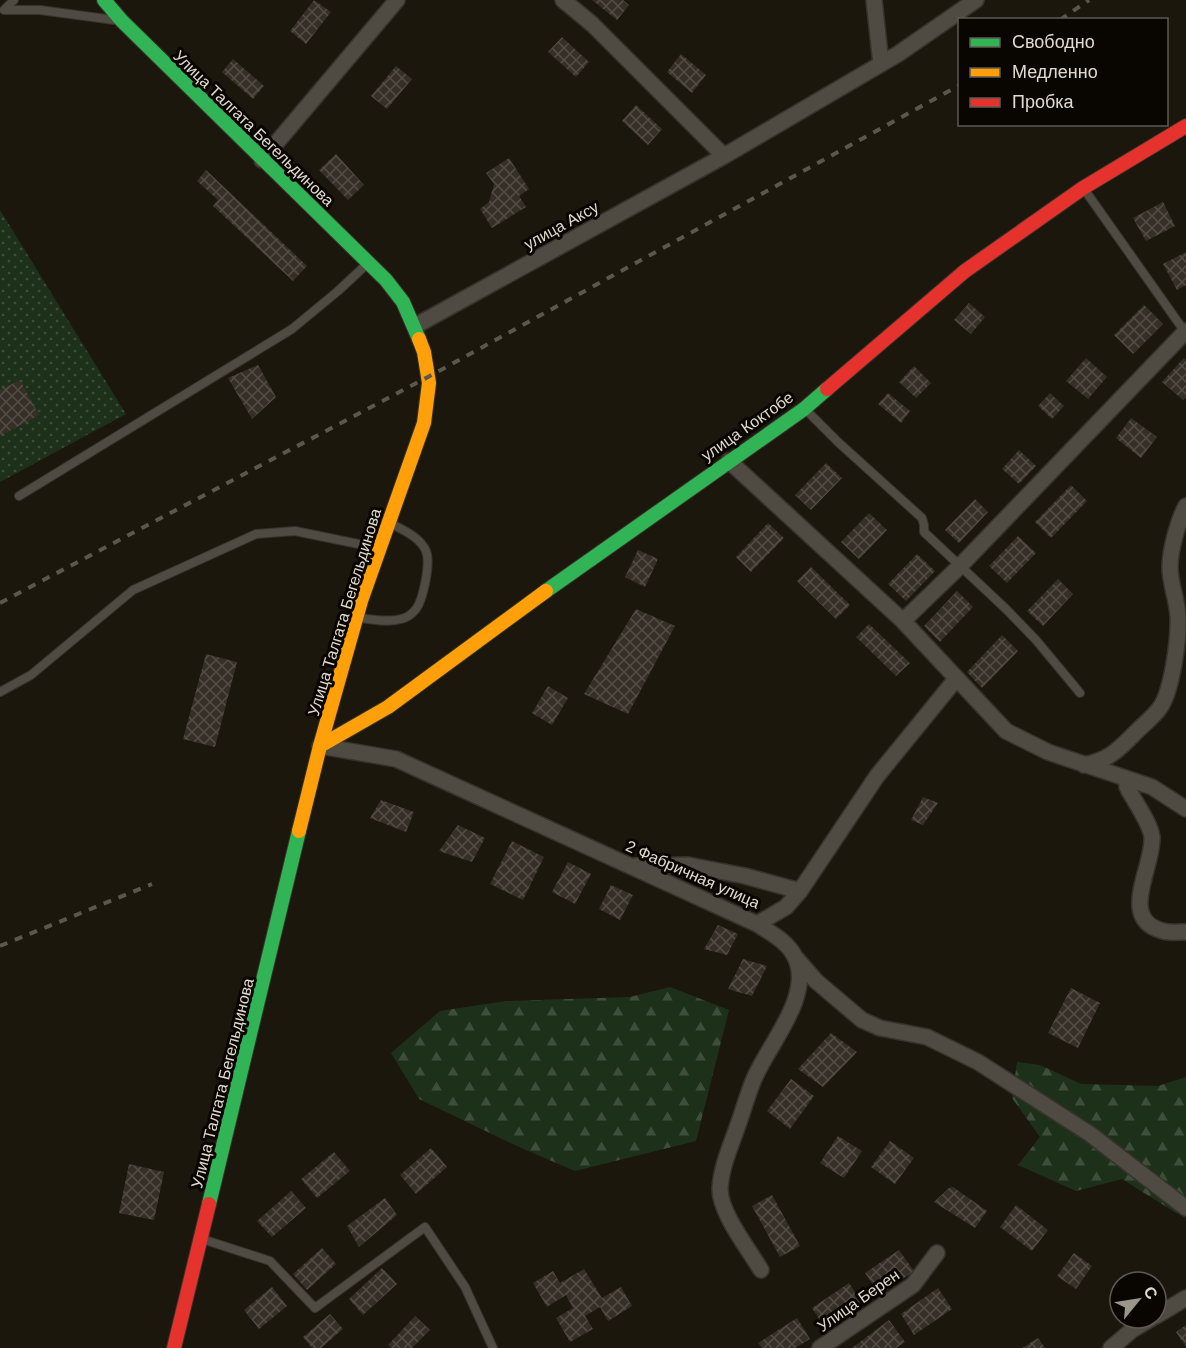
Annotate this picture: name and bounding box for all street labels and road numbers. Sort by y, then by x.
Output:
street label: Улица Талгата Бегельдинова [170,47,337,210]
street label: улица Аксу [521,198,601,253]
street label: улица Коктобе [698,388,796,464]
street label: Улица Талгата Бегельдинова [305,506,384,718]
street label: 2 Фабричная улица [623,837,762,912]
street label: Улица Талгата Бегельдинова [188,976,257,1190]
street label: Улица Берен [814,1266,902,1335]

